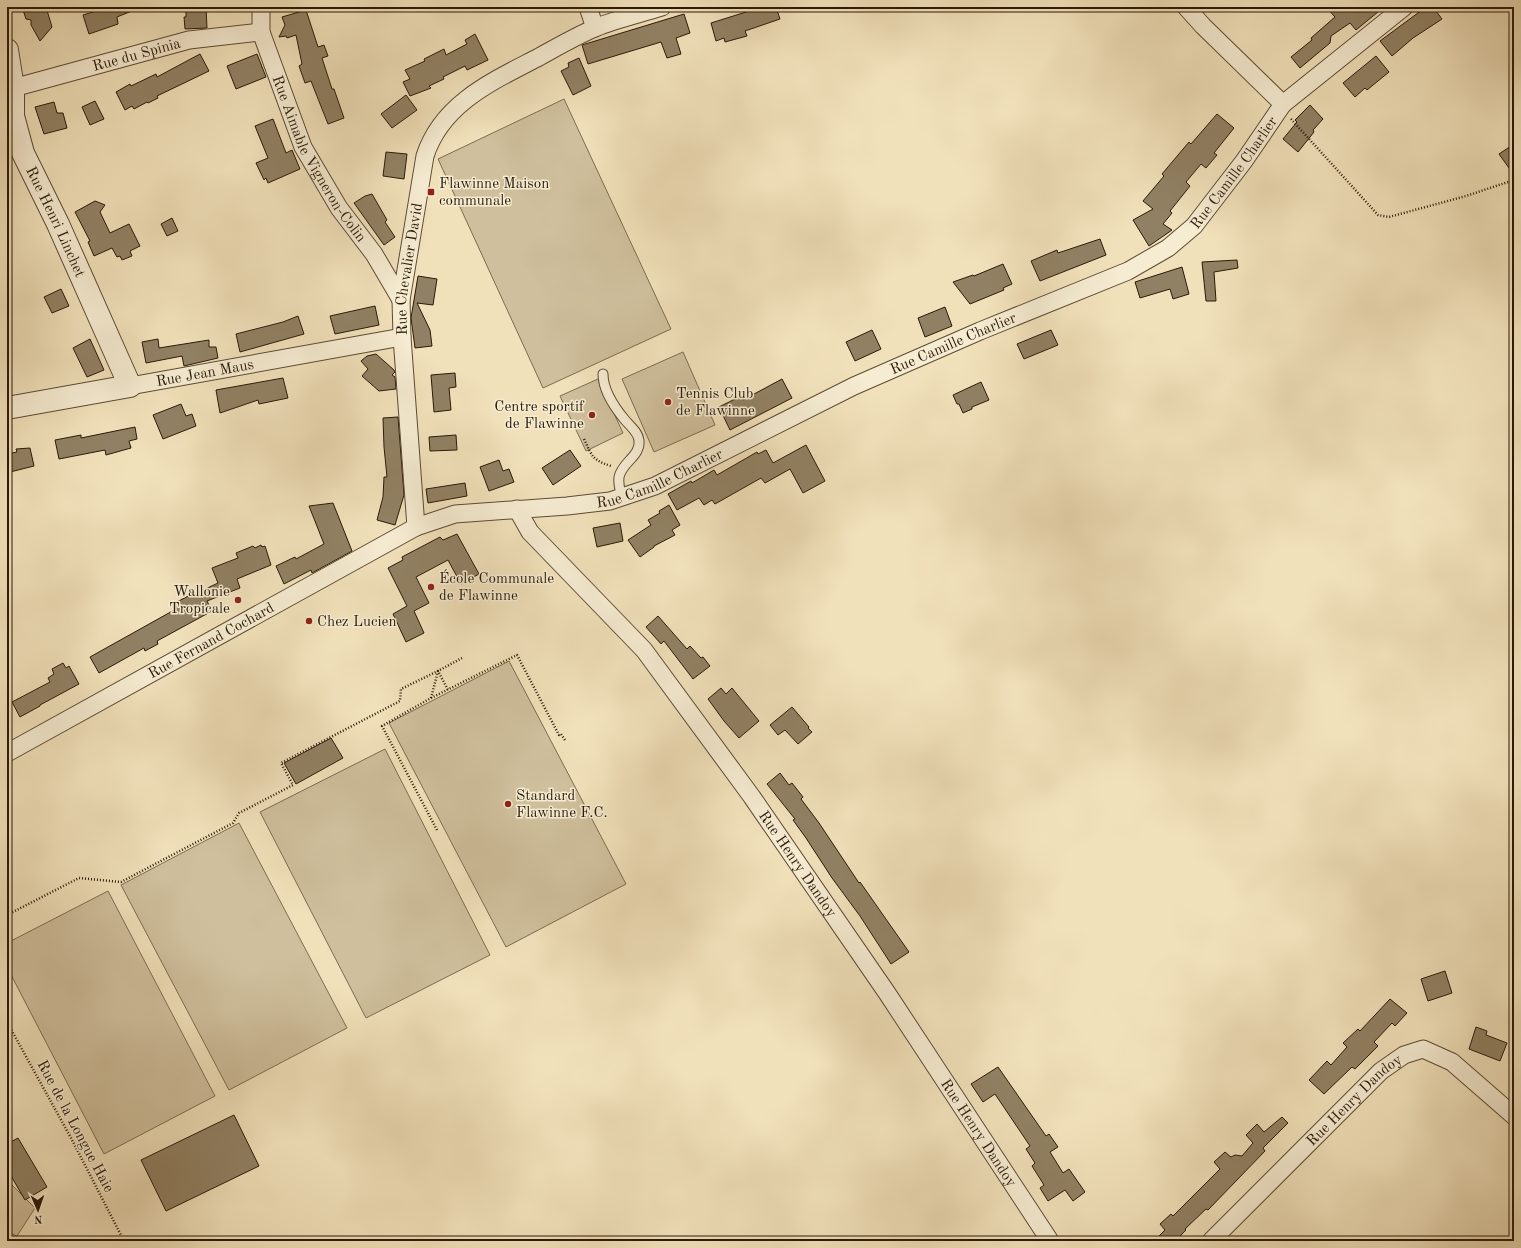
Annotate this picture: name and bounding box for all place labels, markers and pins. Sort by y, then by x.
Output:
place label: Flawinne Maison communale [439,177,549,209]
marker: Flawinne Maison communale [426,187,436,197]
place label: Tennis Club de Flawinne [676,387,755,419]
marker: Tennis Club de Flawinne [663,397,673,407]
place label: Centre sportif de Flawinne [494,400,585,432]
marker: Centre sportif de Flawinne [587,410,597,420]
place label: École Communale de Flawinne [439,569,554,604]
marker: École Communale de Flawinne [426,582,436,592]
place label: Wallonie Tropicale [169,585,230,617]
marker: Wallonie Tropicale [233,595,243,605]
place label: Chez Lucien [317,615,397,630]
marker: Chez Lucien [304,616,314,626]
place label: Standard Flawinne F.C. [516,789,608,821]
marker: Standard Flawinne F.C. [503,799,513,809]

